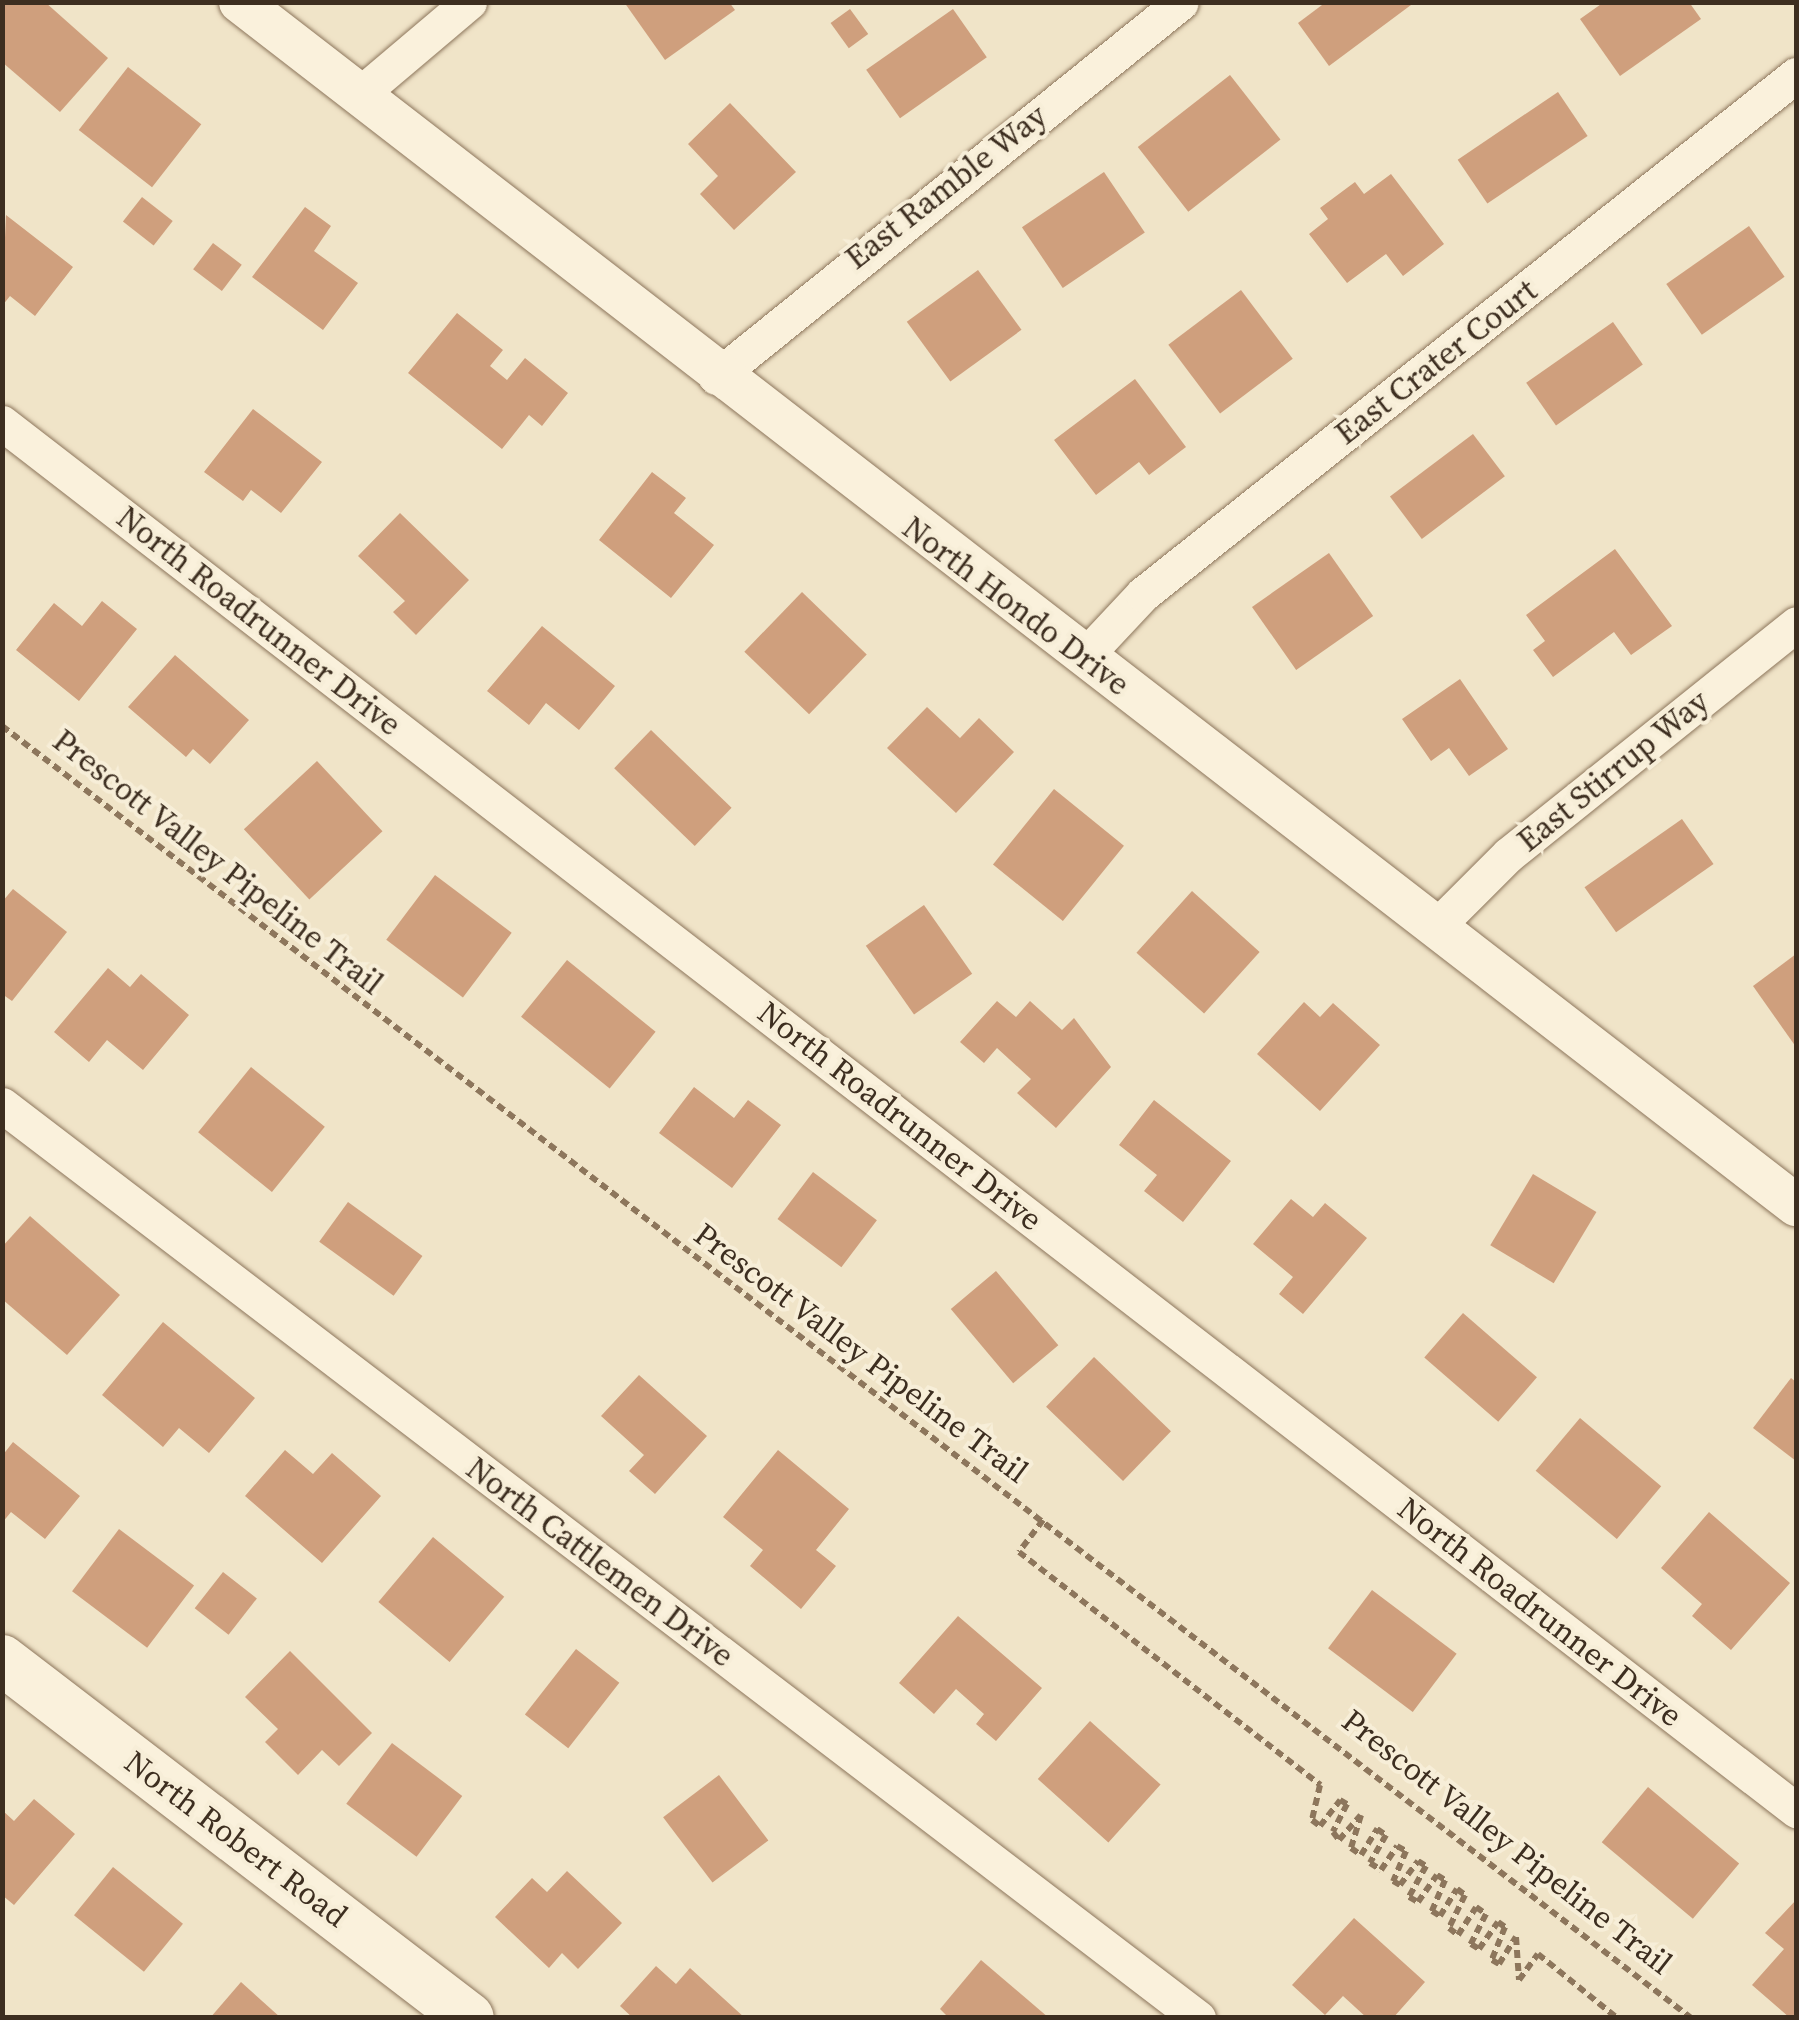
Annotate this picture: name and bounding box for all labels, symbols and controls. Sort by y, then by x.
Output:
street label: East Ramble Way [837,96,1055,278]
street label: East Crater Court [1328,271,1544,453]
street label: North Roadrunner Drive [109,498,409,744]
street label: North Hondo Drive [895,508,1137,704]
street label: East Stirrup Way [1509,682,1717,860]
street label: Prescott Valley Pipeline Trail [45,721,391,1003]
street label: North Roadrunner Drive [750,993,1050,1239]
street label: Prescott Valley Pipeline Trail [686,1214,1036,1492]
street label: North Cattlemen Drive [459,1449,741,1675]
street label: North Roadrunner Drive [1390,1489,1690,1735]
street label: Prescott Valley Pipeline Trail [1334,1701,1680,1983]
street label: North Robert Road [117,1743,355,1935]

